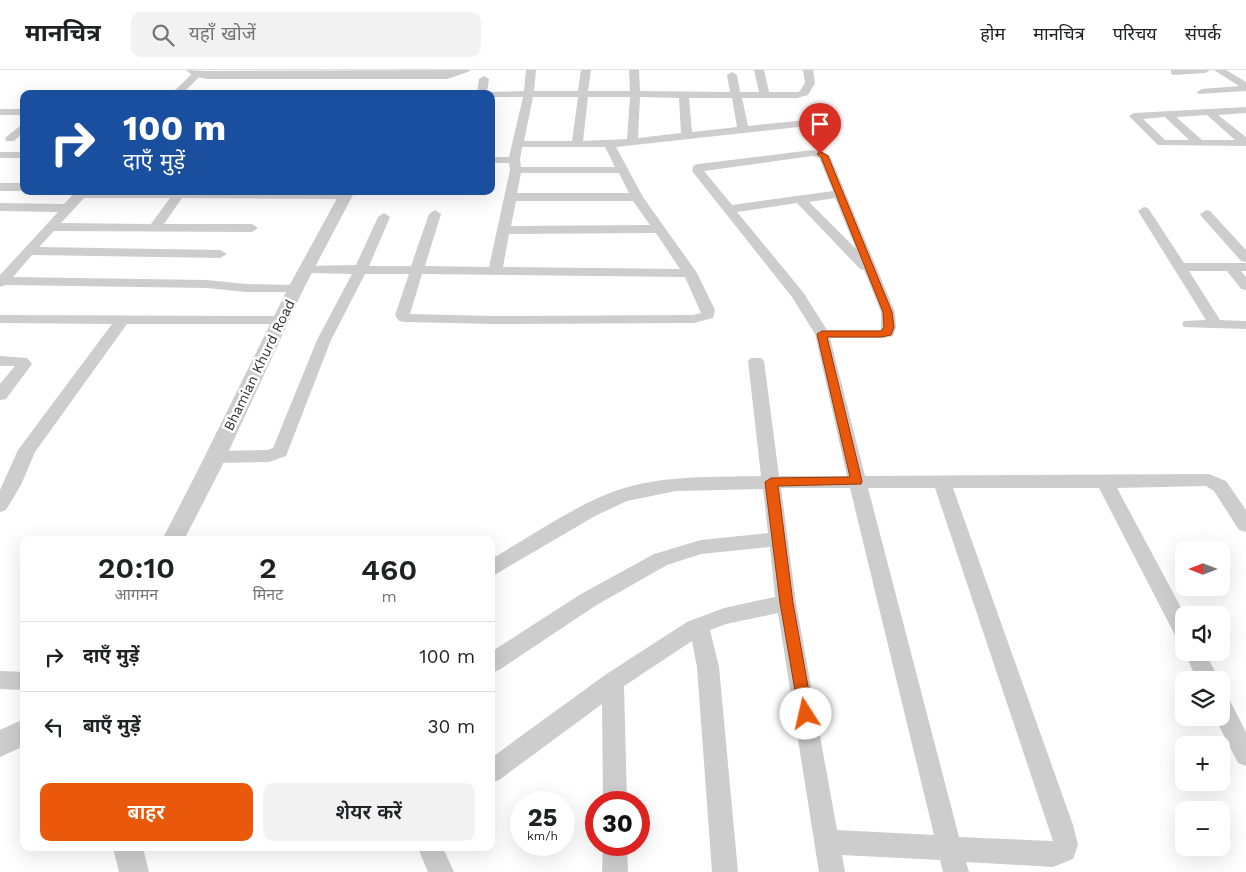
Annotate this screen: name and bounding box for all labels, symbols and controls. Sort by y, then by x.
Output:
search box [131,12,481,57]
text: मानचित्र [25,19,101,47]
icon: search [149,21,177,49]
text: यहाँ खोजें [189,22,256,45]
text: होम [980,23,1005,44]
text: मानचित्र [1033,23,1085,44]
text: परिचय [1113,23,1157,44]
text: संपर्क [1185,23,1221,44]
pin [799,103,841,154]
text: 100 m [123,107,226,149]
icon: right [40,110,105,175]
icon: arrive [806,110,834,138]
text: दाएँ मुड़ें [123,149,185,174]
street label: Bhamian Khurd Road [220,297,298,433]
north arrow [1175,541,1230,596]
map controls [1175,541,1230,856]
text: 20:10 [98,550,175,585]
text: 2 [259,550,277,585]
text: 460 [361,552,417,587]
text: आगमन [114,585,158,604]
text: मिनट [253,585,283,604]
text: m [382,587,397,606]
button: sound [1175,606,1230,661]
icon: right [40,643,68,671]
text: दाएँ मुड़ें [83,644,139,667]
text: 100 m [419,645,475,668]
button: layers [1175,671,1230,726]
position arrow [779,687,831,739]
icon: left [40,713,68,741]
text: बाएँ मुड़ें [83,714,141,737]
text: 30 m [428,715,475,738]
button: + [1175,736,1230,791]
button: बाहर [40,783,253,841]
button: शेयर करें [263,783,475,841]
speed limit sign: 30 [585,791,650,856]
button: − [1175,801,1230,856]
text: 25 [528,803,557,832]
text: km/h [527,829,558,843]

